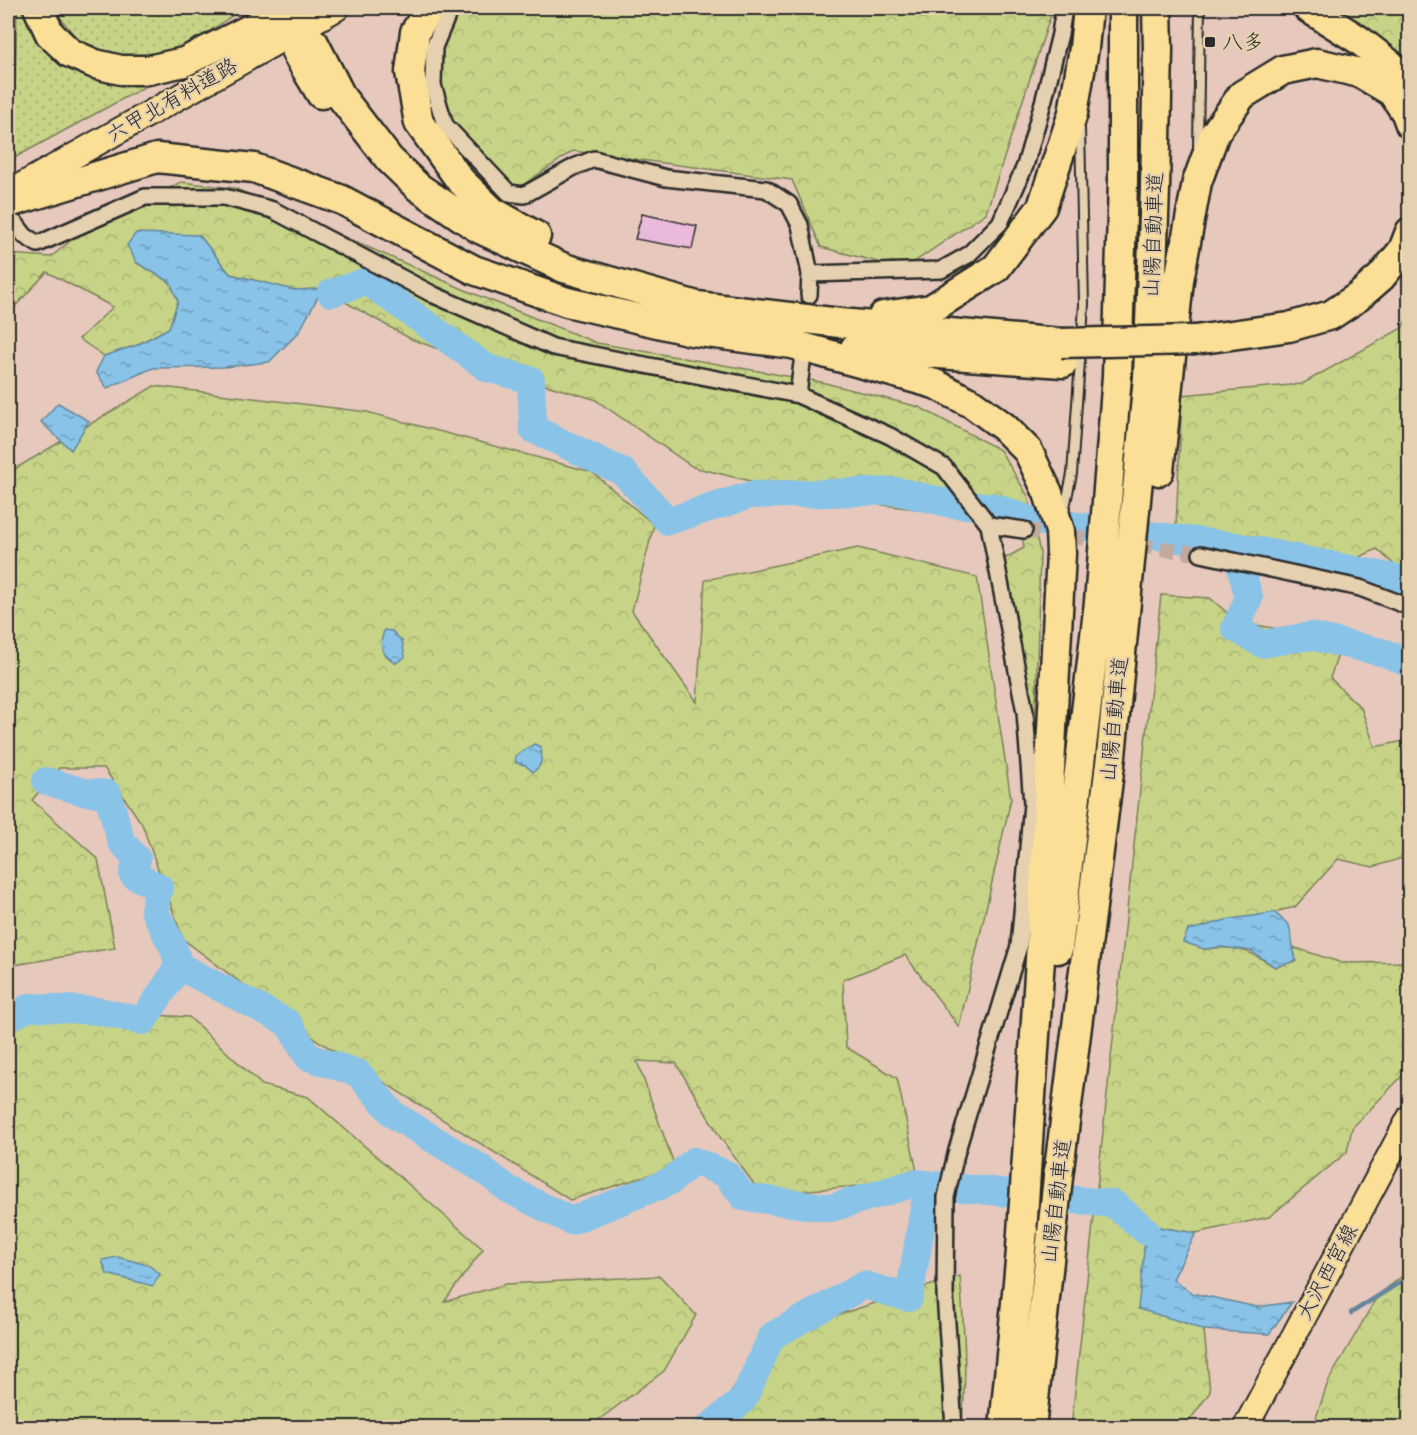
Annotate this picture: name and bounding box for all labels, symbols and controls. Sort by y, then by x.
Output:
place label: 八多 [1222,24,1264,56]
marker: 八多 [1203,35,1217,49]
street label: 六甲北有料道路 [99,48,243,149]
street label: 山陽自動車道 [1133,171,1169,298]
street label: 山陽自動車道 [1090,654,1135,783]
street label: 山陽自動車道 [1030,1136,1078,1265]
street label: 大沢西宮線 [1286,1217,1364,1325]

